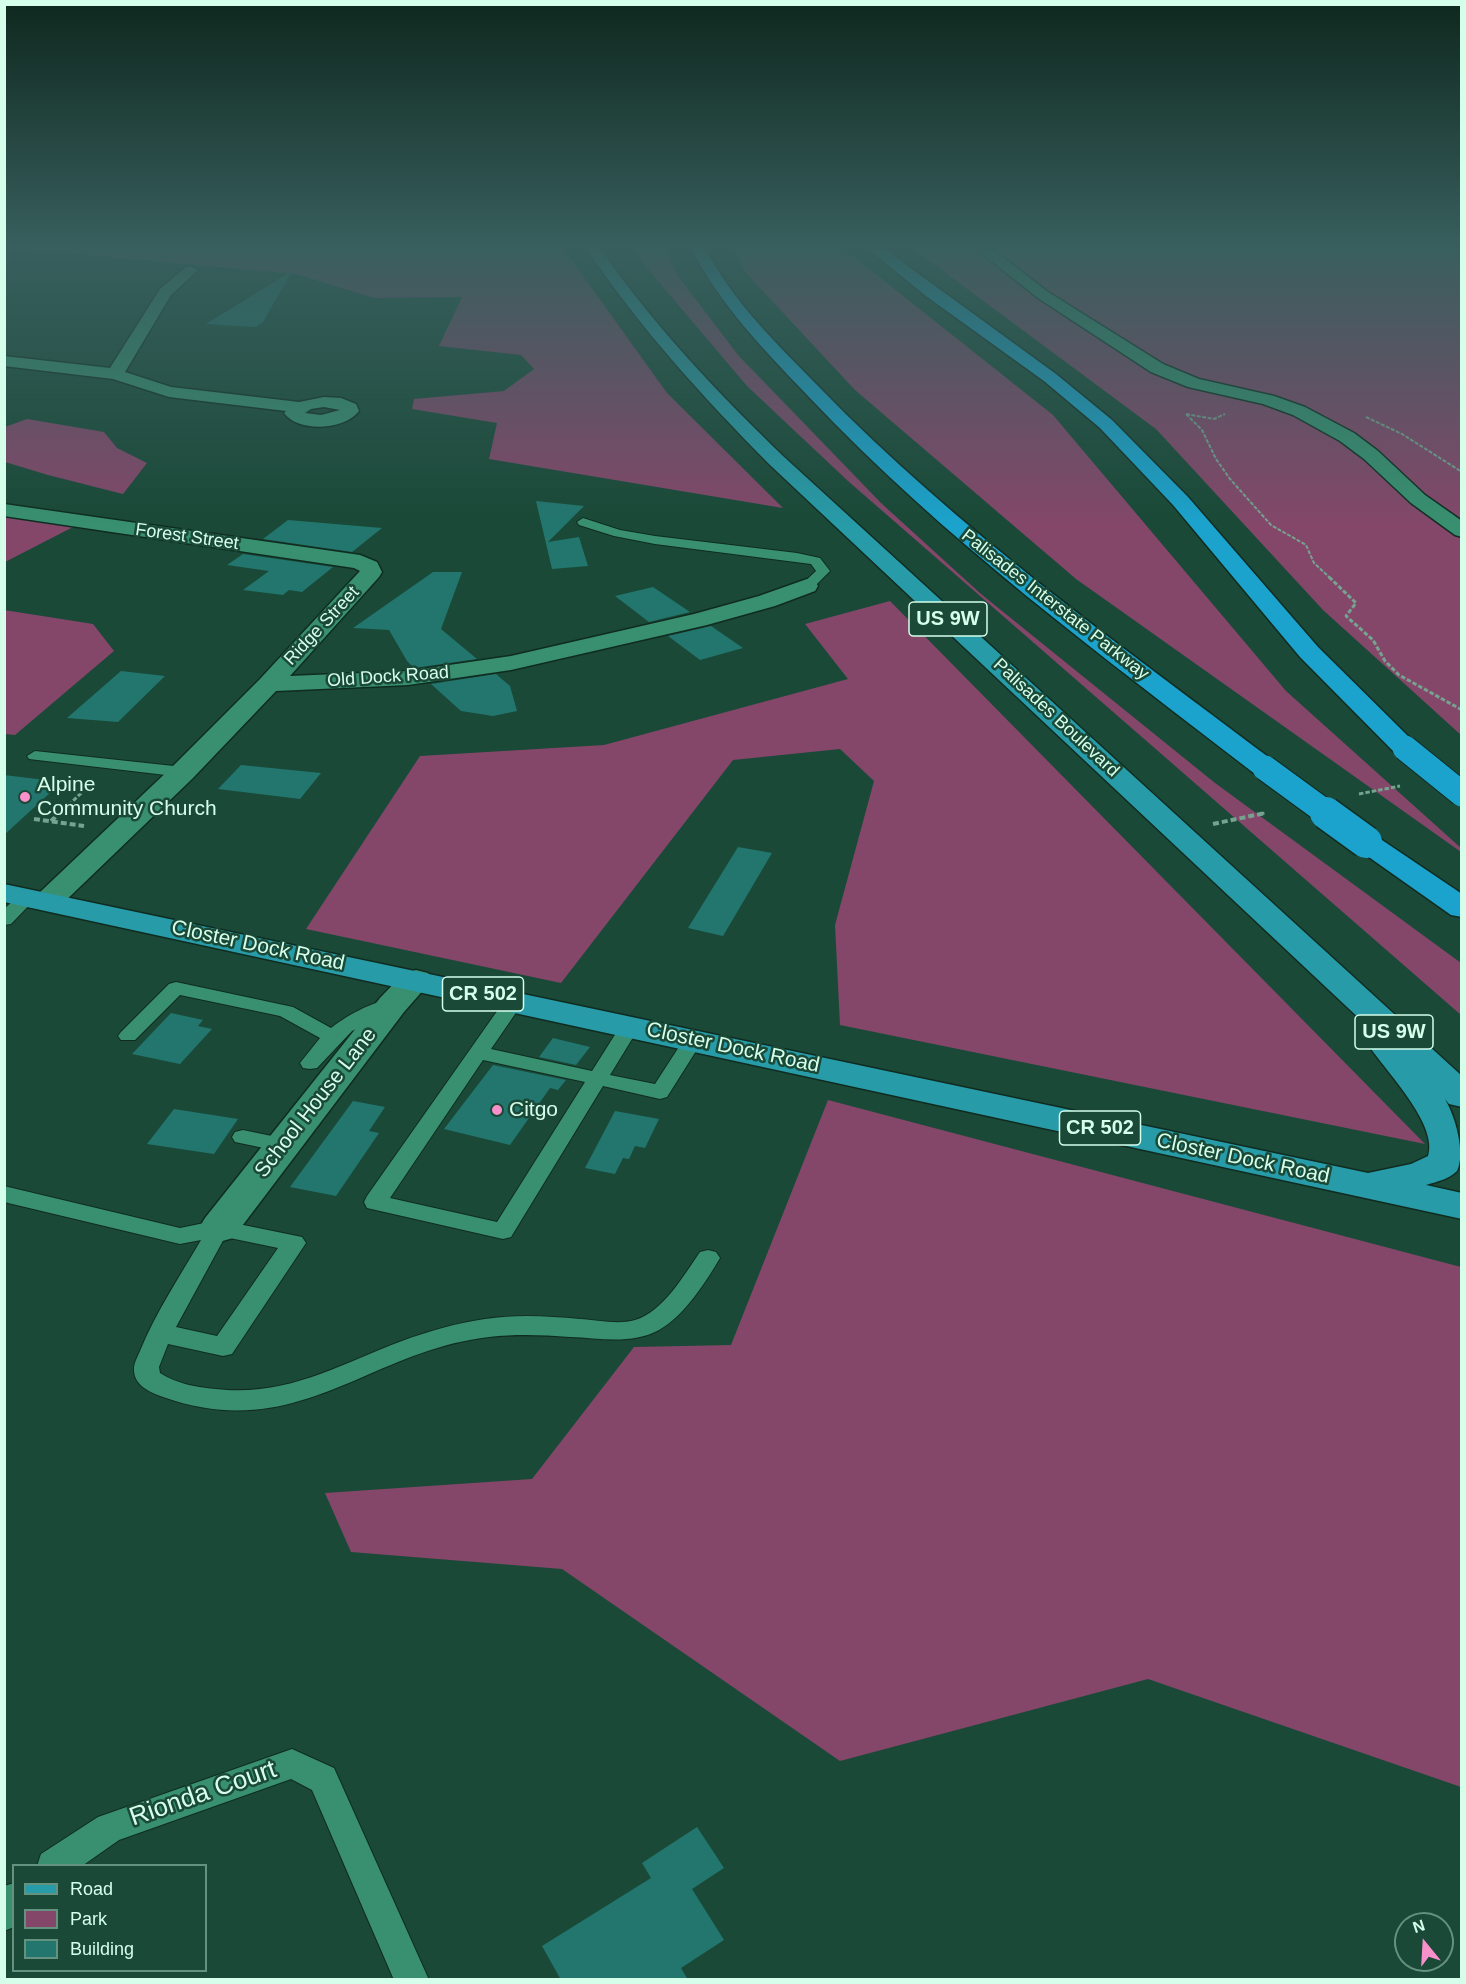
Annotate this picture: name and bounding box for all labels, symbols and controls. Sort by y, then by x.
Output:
street label: Forest Street [134,519,240,555]
street label: Palisades Interstate Parkway [957,525,1153,685]
street label: Ridge Street [280,582,364,670]
road number: US 9W [909,602,987,636]
street label: Palisades Boulevard [989,654,1123,782]
street label: Old Dock Road [326,662,450,692]
place label: Alpine Community Church [37,772,217,822]
marker: Alpine Community Church [18,790,32,804]
street label: Closter Dock Road [169,915,347,977]
road number: CR 502 [442,977,524,1011]
road number: US 9W [1355,1015,1433,1049]
street label: Closter Dock Road [644,1017,822,1079]
street label: School House Lane [250,1023,382,1183]
place label: Citgo [509,1097,558,1123]
marker: Citgo [490,1103,504,1117]
road number: CR 502 [1060,1111,1140,1145]
street label: Closter Dock Road [1154,1128,1332,1190]
street label: Rionda Court [125,1754,281,1834]
legend [12,1864,207,1972]
text: Road [70,1879,113,1899]
text: Park [70,1909,107,1929]
north arrow [1394,1912,1454,1972]
text: N [1411,1916,1427,1936]
text: Building [70,1939,134,1959]

